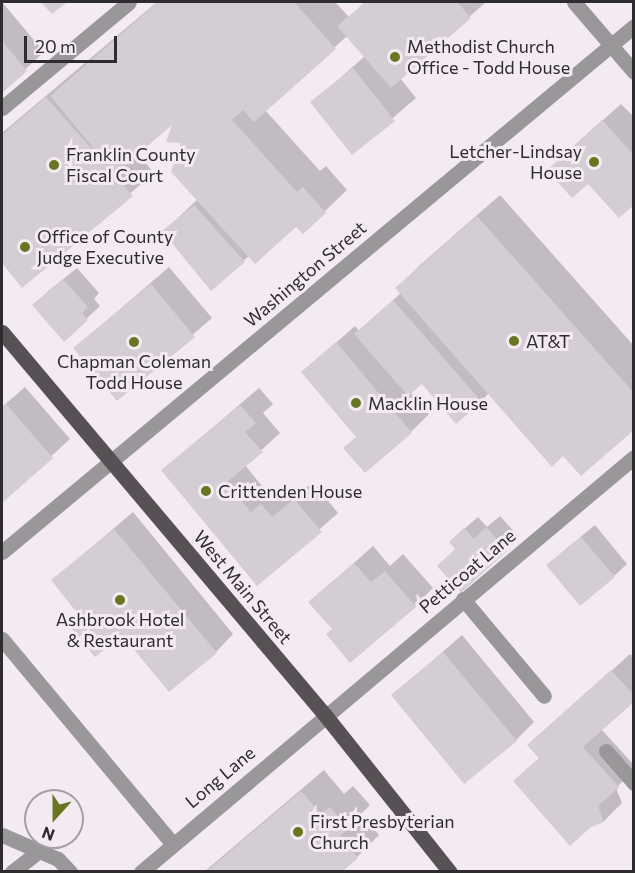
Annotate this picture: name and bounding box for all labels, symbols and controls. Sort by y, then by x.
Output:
scale bar [27,24,120,62]
text: 20 m [35,35,76,57]
place label: Methodist Church Office - Todd House [407,36,570,78]
marker: Methodist Church Office - Todd House [388,50,402,64]
place label: Letcher-Lindsay House [449,141,582,184]
place label: Franklin County Fiscal Court [66,144,196,186]
marker: Letcher-Lindsay House [587,155,601,169]
marker: Franklin County Fiscal Court [47,158,61,172]
street label: Washington Street [240,217,370,331]
place label: Office of County Judge Executive [37,226,173,268]
marker: Office of County Judge Executive [18,240,32,254]
place label: AT&T [526,330,570,352]
marker: AT&T [507,334,521,348]
marker: Chapman Coleman Todd House [127,335,141,349]
place label: Chapman Coleman Todd House [57,351,211,394]
place label: Macklin House [368,392,488,414]
marker: Macklin House [349,396,363,410]
place label: Crittenden House [218,480,362,502]
marker: Crittenden House [199,484,213,498]
street label: Petticoat Lane [414,524,520,618]
street label: West Main Street [189,526,297,648]
marker: Ashbrook Hotel & Restaurant [113,593,127,607]
place label: Ashbrook Hotel & Restaurant [56,609,184,652]
street label: Long Lane [181,742,259,812]
north arrow [24,789,84,849]
place label: First Presbyterian Church [310,811,455,854]
text: N [39,823,57,845]
marker: First Presbyterian Church [291,825,305,839]

